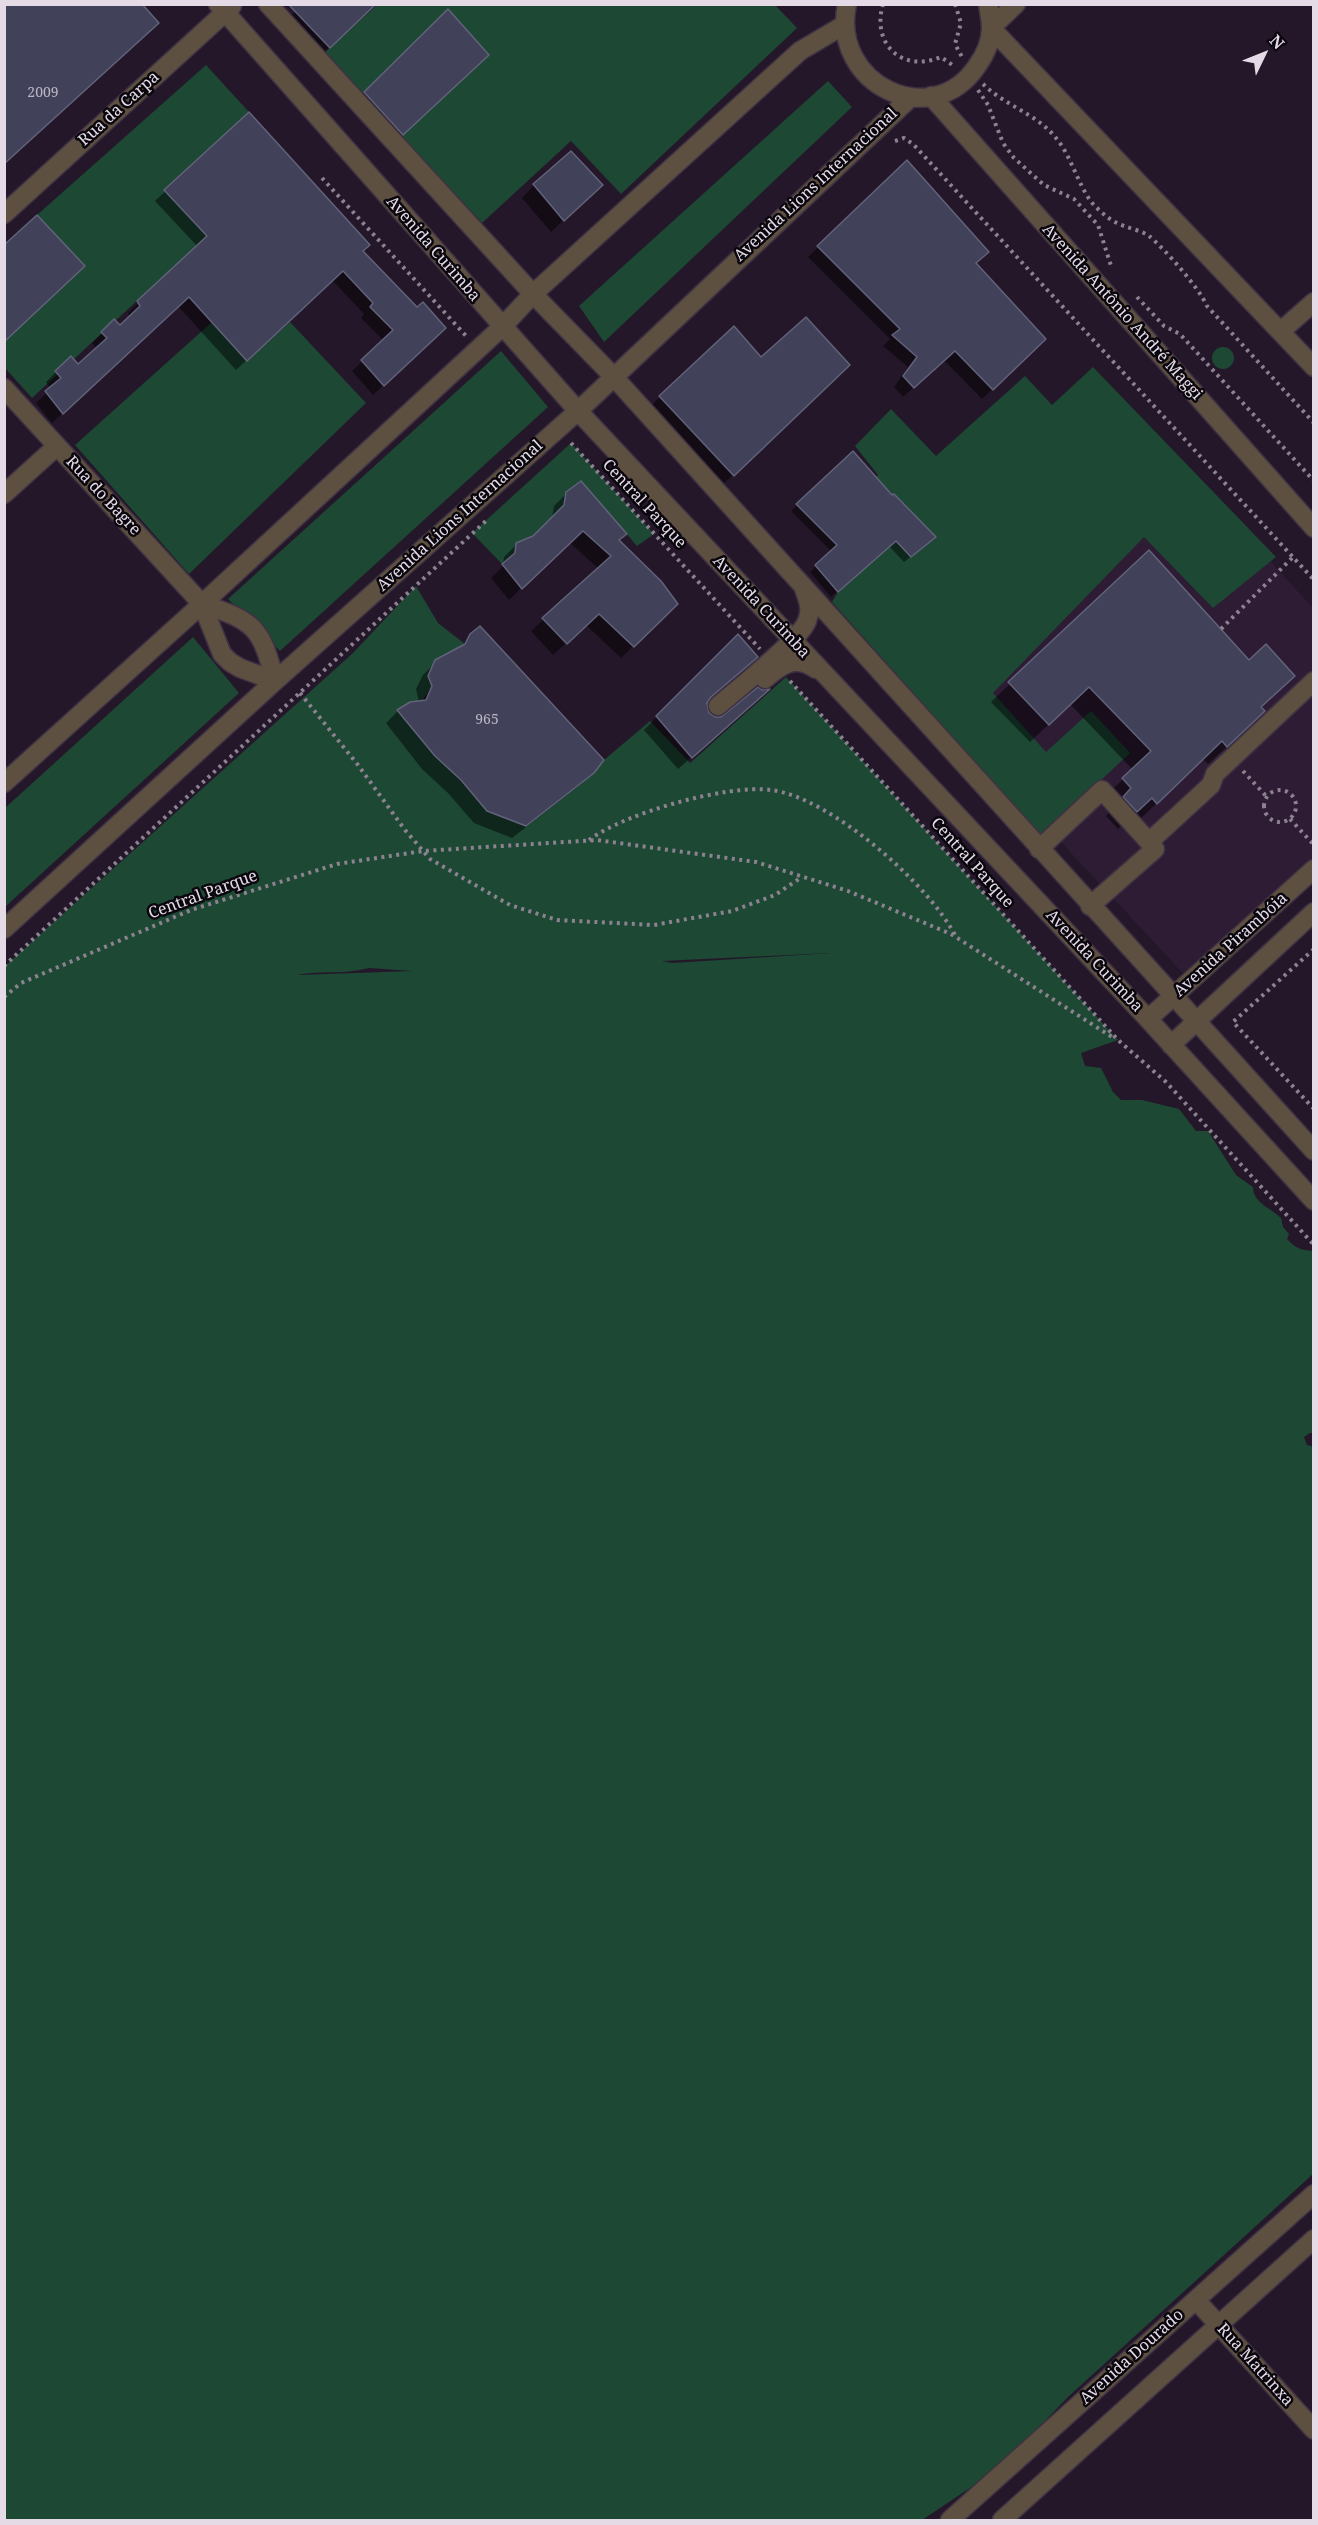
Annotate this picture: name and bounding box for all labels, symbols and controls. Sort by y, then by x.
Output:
north arrow [1234,24,1294,84]
text: N [1265,30,1290,54]
street label: Rua da Carpa [75,68,163,150]
house number: 2009 [27,85,59,101]
street label: Avenida Lions Internacional [730,104,902,266]
street label: Avenida Curimba [382,192,484,306]
street label: Avenida Antônio André Maggi [1038,220,1206,404]
street label: Avenida Lions Internacional [373,436,547,596]
street label: Rua do Bagre [61,452,145,540]
street label: Central Parque [598,456,690,552]
street label: Avenida Curimba [709,552,813,662]
house number: 965 [475,712,499,728]
street label: Central Parque [927,814,1017,912]
street label: Central Parque [146,866,260,924]
street label: Avenida Pirambóia [1170,889,1292,1001]
street label: Avenida Curimba [1042,906,1146,1016]
street label: Avenida Dourado [1076,2305,1188,2409]
street label: Rua Matrinxa [1213,2320,1297,2410]

